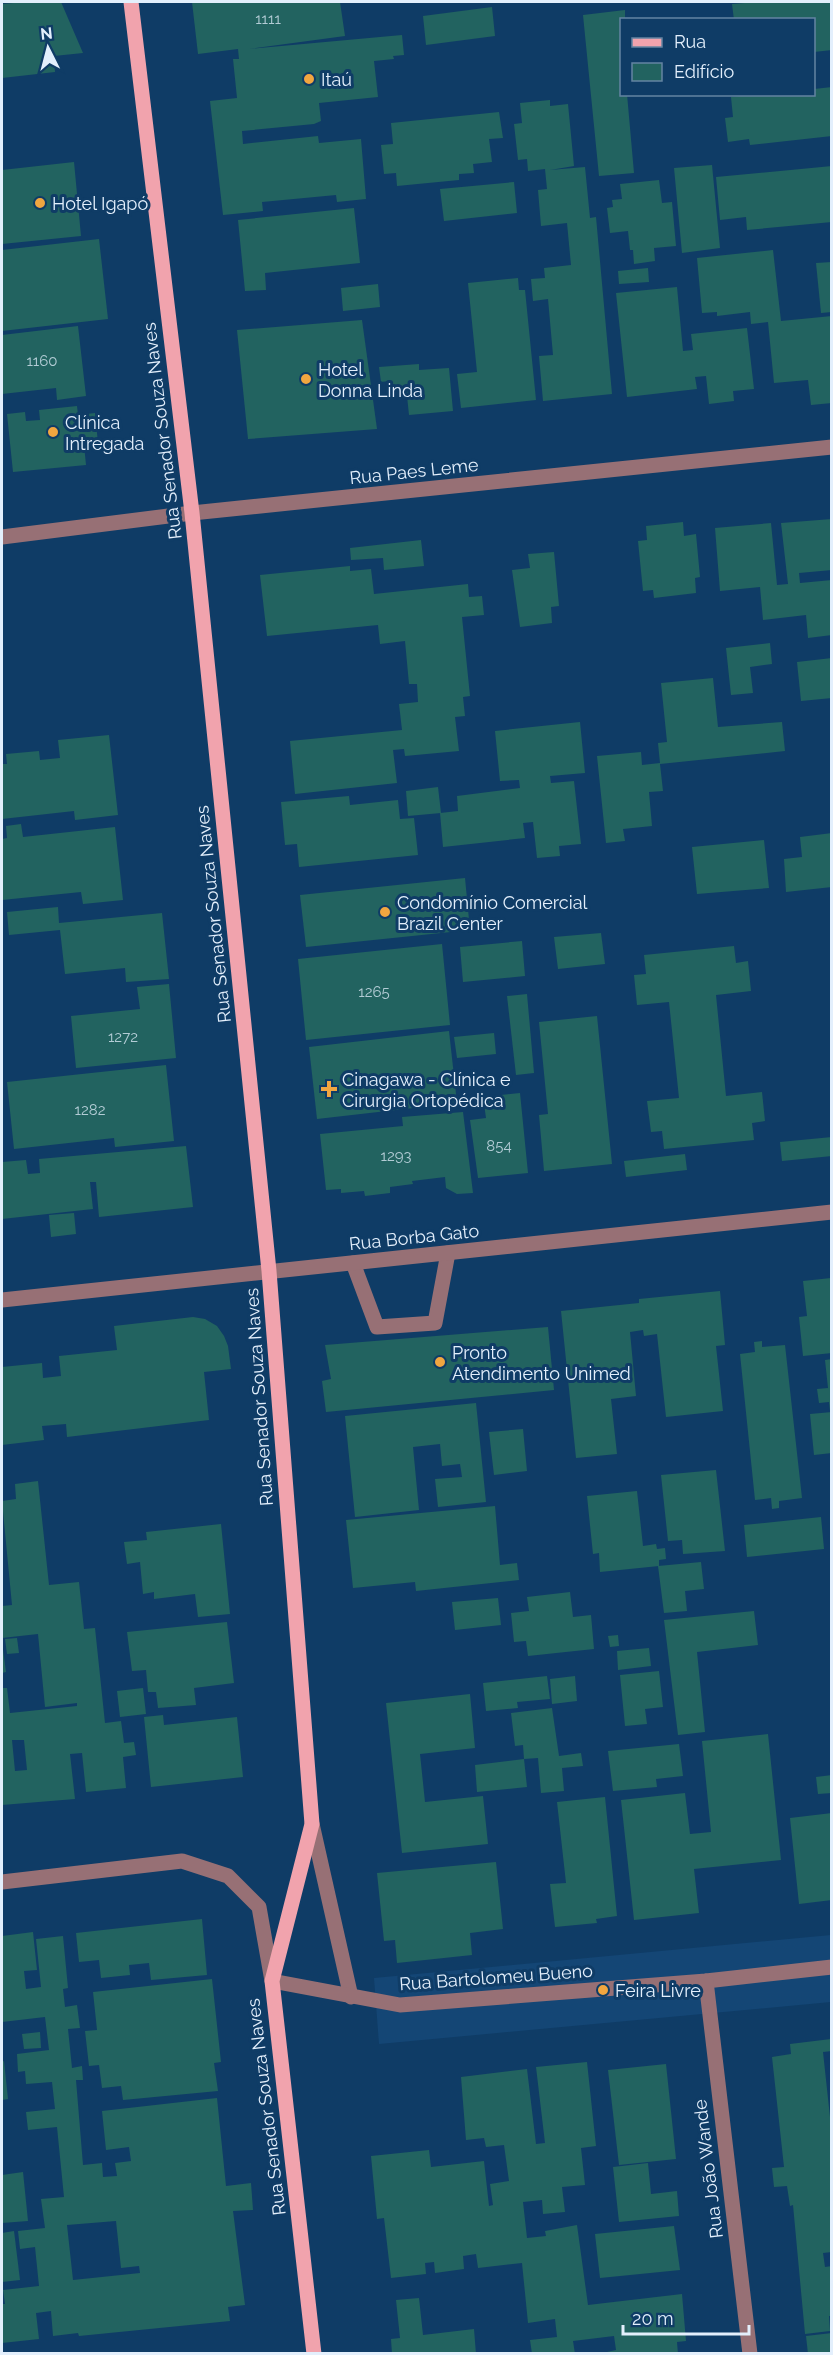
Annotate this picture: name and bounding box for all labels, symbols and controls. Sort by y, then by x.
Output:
house number: 1111 [255,10,281,28]
north arrow [18,18,78,78]
legend [620,18,815,96]
text: N [39,23,54,44]
text: Rua [674,31,706,52]
text: Edifício [674,61,734,82]
place label: Itaú [321,69,352,90]
marker: Itaú [302,72,316,86]
place label: Hotel Igapó [52,193,148,214]
marker: Hotel Igapó [33,196,47,210]
street label: Rua Senador Souza Naves [138,321,186,541]
house number: 1160 [26,352,58,370]
place label: Hotel Donna Linda [318,359,423,401]
marker: Hotel Donna Linda [299,372,313,386]
place label: Clínica Intregada [65,412,144,454]
marker: Clínica Intregada [46,425,60,439]
street label: Rua Paes Leme [349,454,480,488]
street label: Rua Senador Souza Naves [191,804,235,1024]
place label: Condomínio Comercial Brazil Center [397,892,587,934]
marker: Condomínio Comercial Brazil Center [378,905,392,919]
house number: 1265 [358,983,390,1001]
house number: 1272 [108,1028,138,1046]
place label: Cinagawa - Clínica e Cirurgia Ortopédica [342,1069,511,1111]
marker: Cinagawa - Clínica e Cirurgia Ortopédica [320,1080,338,1098]
house number: 1282 [75,1101,106,1119]
house number: 854 [486,1137,512,1155]
house number: 1293 [380,1147,412,1165]
street label: Rua Borba Gato [348,1220,480,1254]
street label: Rua Senador Souza Naves [241,1287,277,1507]
place label: Pronto Atendimento Unimed [452,1342,631,1384]
marker: Pronto Atendimento Unimed [433,1355,447,1369]
street label: Rua Bartolomeu Bueno [399,1960,594,1994]
place label: Feira Livre [615,1980,701,2001]
marker: Feira Livre [596,1983,610,1997]
street label: Rua Senador Souza Naves [242,1997,290,2217]
street label: Rua João Wande [689,2098,727,2240]
scale bar [623,2298,749,2336]
text: 20 m [632,2308,674,2329]

